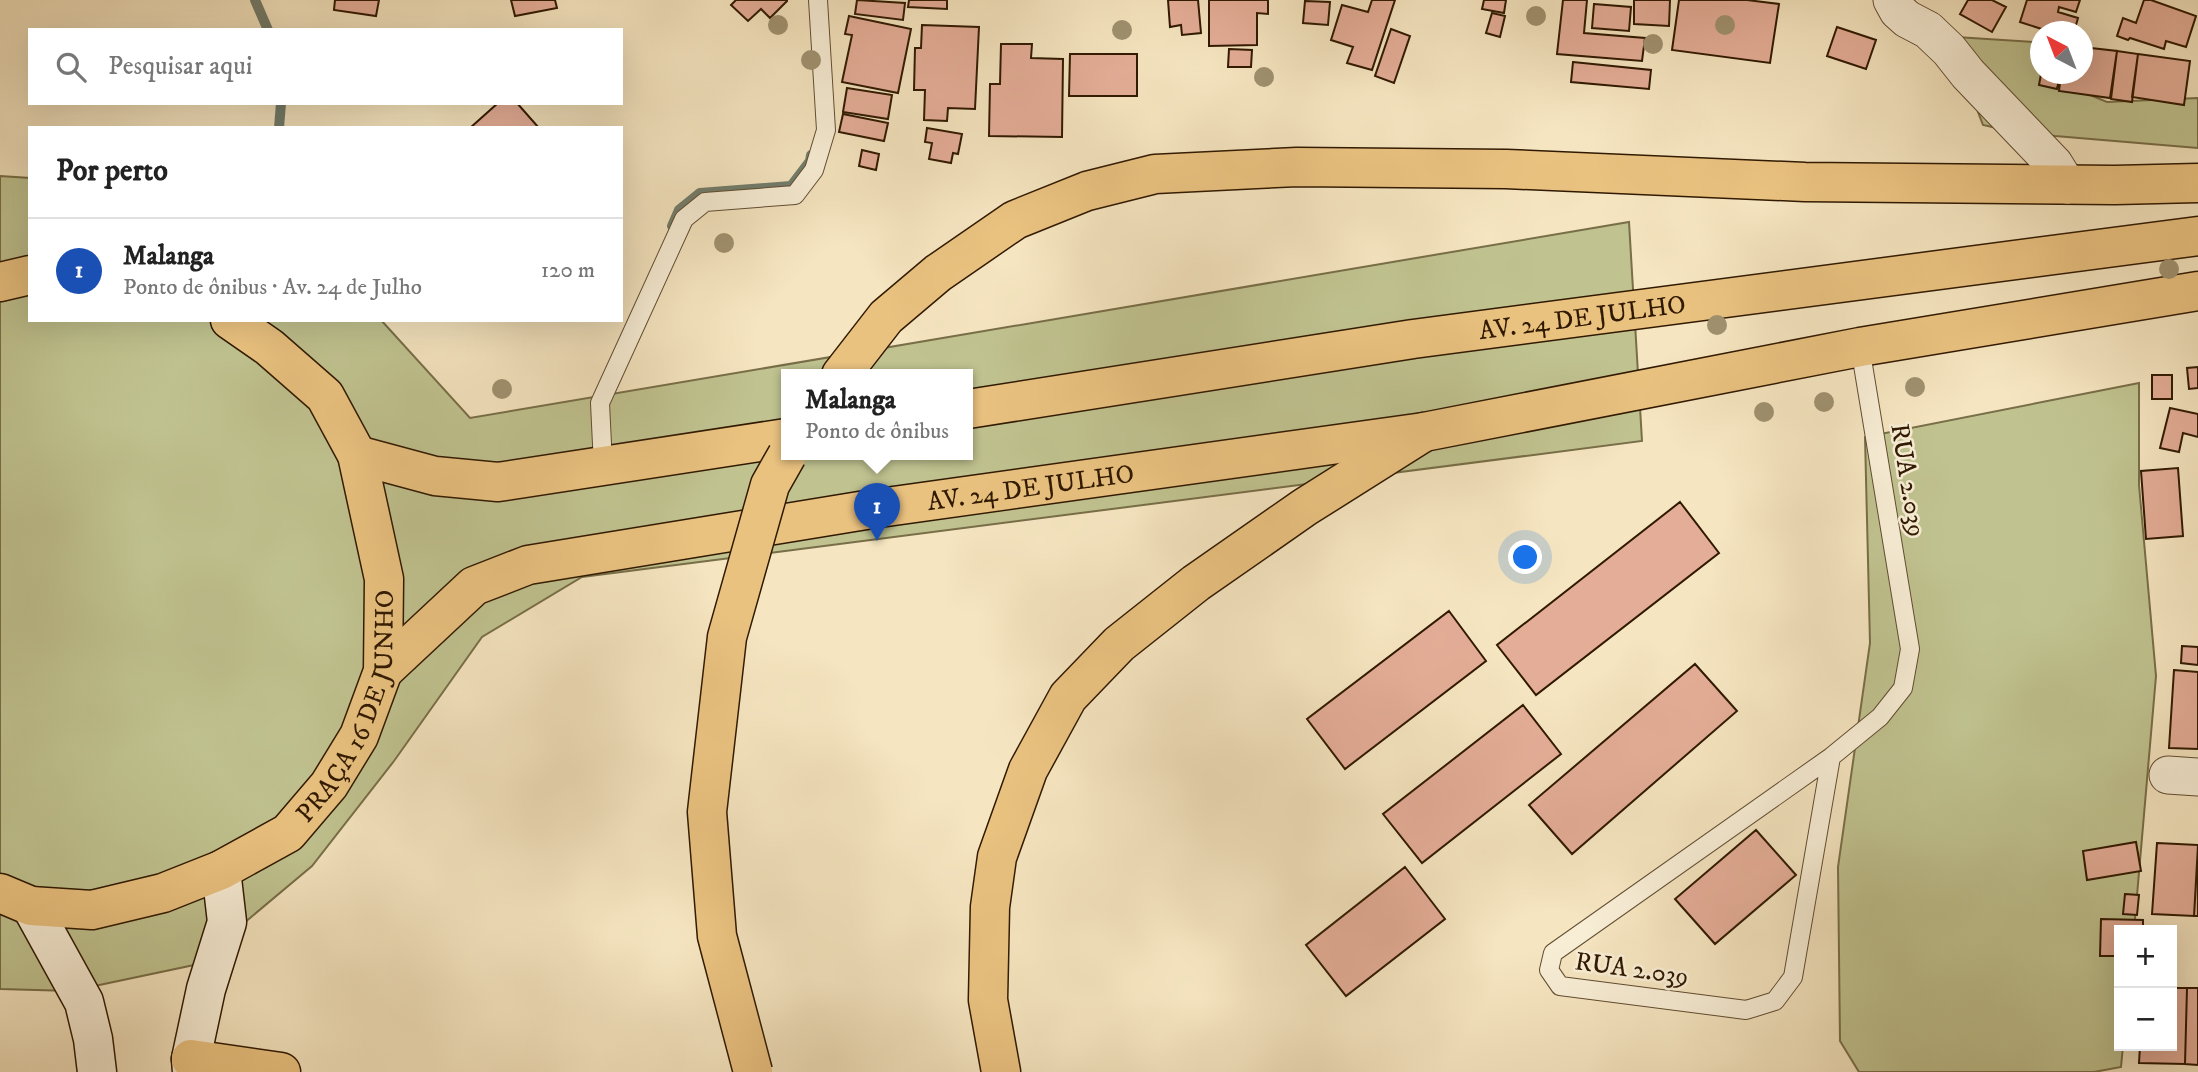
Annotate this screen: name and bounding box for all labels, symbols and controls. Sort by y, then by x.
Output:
north arrow [2030,21,2093,84]
search box [28,28,623,105]
icon: search [52,48,90,86]
text: Pesquisar aqui [108,50,252,83]
text: Por perto [56,153,168,190]
text: Malanga [123,240,214,273]
text: 1 [75,256,83,285]
text: 120 m [541,256,595,285]
text: Ponto de ônibus · Av. 24 de Julho [123,273,422,302]
street label: AV. 24 DE JULHO [1477,288,1688,348]
popup [781,369,973,460]
text: Malanga [805,384,896,417]
text: Ponto de ônibus [805,417,949,446]
street label: RUA 2.039 [1882,421,1933,539]
street label: AV. 24 DE JULHO [925,458,1136,519]
pin: 1 [854,483,900,541]
your location [1508,540,1542,574]
street label: PRAÇA 16 DE JUNHO [289,590,402,830]
map controls [2114,925,2177,1051]
button: + [2114,925,2177,988]
street label: RUA 2.039 [1573,945,1691,994]
button: − [2114,988,2177,1051]

